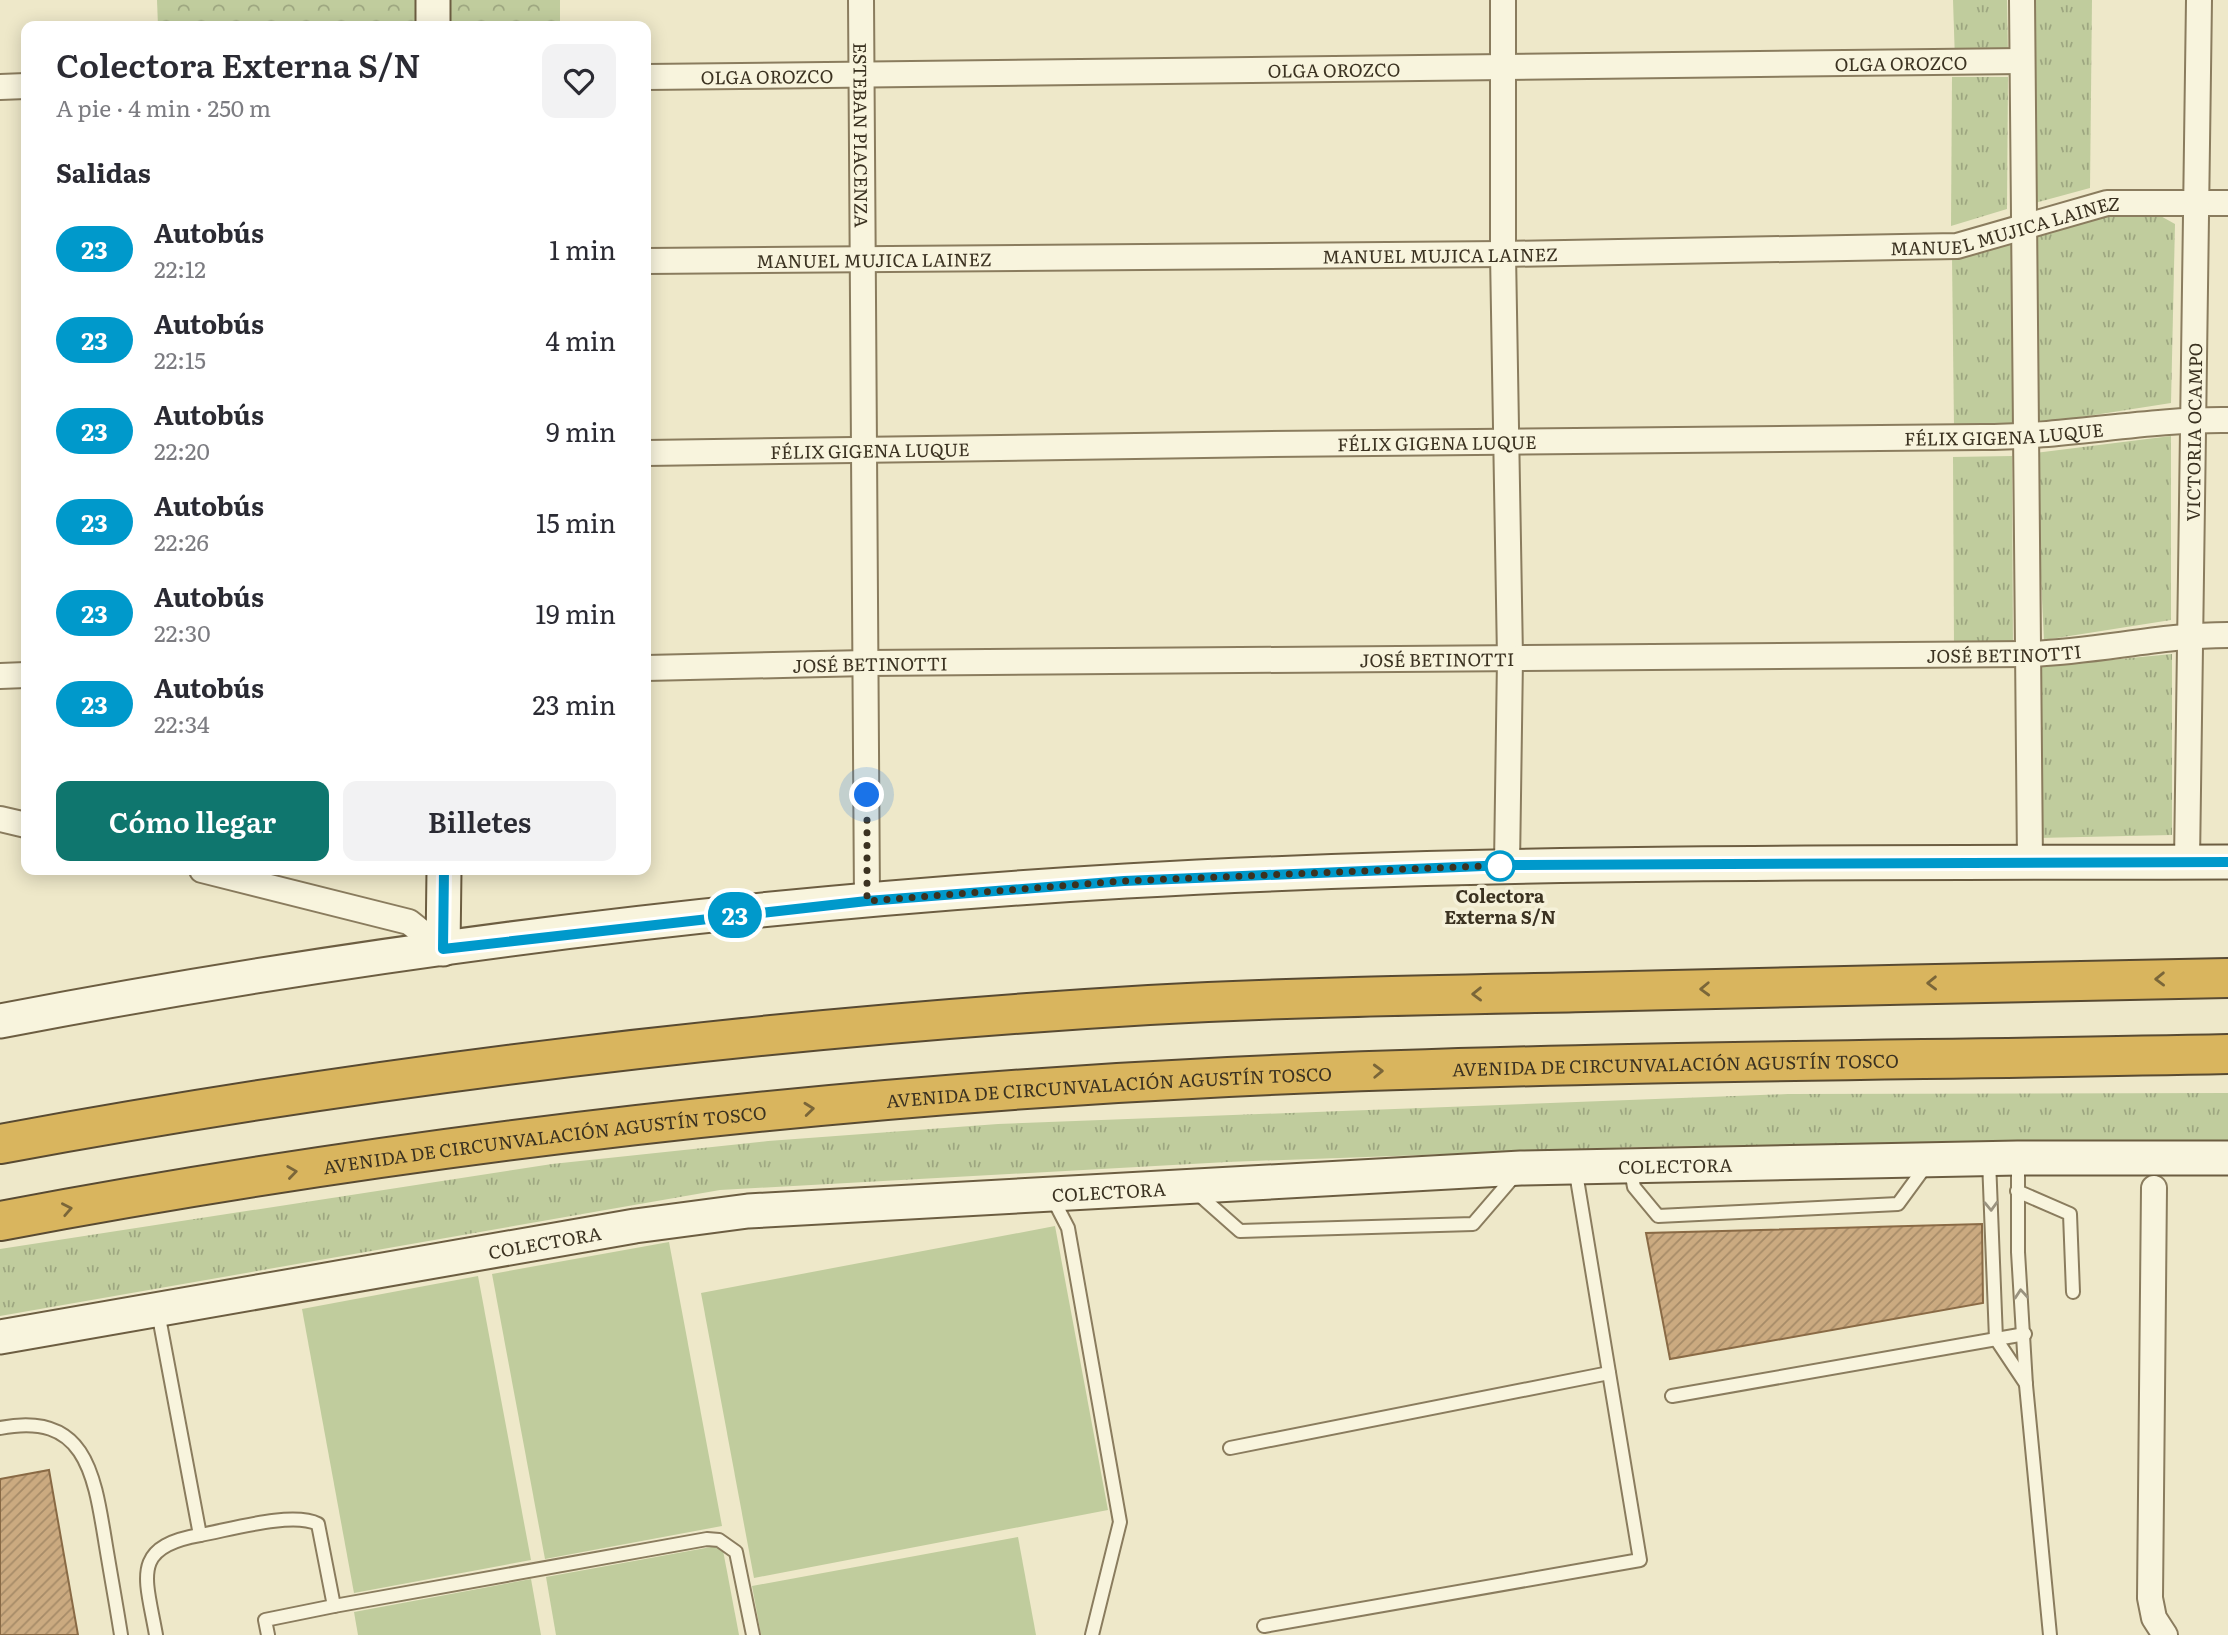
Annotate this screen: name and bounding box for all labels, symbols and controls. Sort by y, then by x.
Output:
text: Colectora Externa S/N [56,39,421,88]
street label: ESTEBAN PIACENZA [848,42,876,228]
button: heart [542,44,616,118]
street label: OLGA OROZCO [1834,48,1967,77]
street label: OLGA OROZCO [1267,55,1400,83]
street label: OLGA OROZCO [700,61,834,90]
text: A pie · 4 min · 250 m [56,90,271,124]
text: Salidas [56,152,151,191]
street label: MANUEL MUJICA LAINEZ [1890,190,2120,261]
text: Autobús [154,212,264,251]
text: 1 min [549,229,616,268]
text: 23 [81,231,108,266]
street label: MANUEL MUJICA LAINEZ [1322,240,1558,269]
street label: MANUEL MUJICA LAINEZ [756,245,992,274]
text: 22:12 [154,251,206,285]
text: Autobús [154,303,264,342]
text: 4 min [545,320,616,359]
text: 23 [81,322,108,357]
text: 22:15 [154,342,206,376]
street label: VICTORIA OCAMPO [2178,343,2208,522]
text: Autobús [154,394,264,433]
text: 9 min [546,411,616,450]
text: 23 [81,413,108,448]
street label: FÉLIX GIGENA LUQUE [1904,415,2105,451]
street label: FÉLIX GIGENA LUQUE [1337,427,1537,457]
text: 22:20 [154,433,210,467]
street label: FÉLIX GIGENA LUQUE [770,435,970,465]
text: Autobús [154,485,264,524]
text: 15 min [536,502,616,541]
text: 23 [81,504,108,539]
text: 22:26 [154,524,209,558]
text: Autobús [154,576,264,615]
text: 19 min [536,593,616,632]
text: 23 [81,595,108,630]
text: 22:30 [154,615,211,649]
street label: JOSÉ BETINOTTI [1926,636,2083,668]
street label: JOSÉ BETINOTTI [1359,644,1515,673]
street label: JOSÉ BETINOTTI [792,649,948,678]
text: Autobús [154,667,264,706]
text: 23 min [532,684,616,723]
text: 23 [81,686,108,721]
text: 22:34 [154,706,210,740]
your location [849,777,884,812]
button: Cómo llegar [56,781,329,861]
button: Billetes [343,781,616,861]
marker: Colectora Externa S/N [1485,851,1515,881]
place label: Colectora Externa S/N [1444,882,1556,930]
line badge: 23 [704,892,766,938]
text: 23 [722,897,748,932]
one-way arrow [2154,971,2165,987]
one-way arrow [1927,975,1938,990]
one-way arrow [1699,981,1710,996]
one-way arrow [1472,986,1482,1002]
street label: AVENIDA DE CIRCUNVALACIÓN AGUSTÍN TOSCO [1452,1046,1899,1082]
street label: AVENIDA DE CIRCUNVALACIÓN AGUSTÍN TOSCO [885,1059,1332,1114]
one-way arrow [1373,1064,1384,1079]
street label: AVENIDA DE CIRCUNVALACIÓN AGUSTÍN TOSCO [321,1098,768,1180]
one-way arrow [803,1101,815,1116]
street label: COLECTORA [1618,1150,1733,1180]
one-way arrow [286,1165,297,1180]
street label: COLECTORA [1051,1174,1167,1208]
one-way arrow [1984,1201,1999,1212]
one-way arrow [61,1202,73,1217]
street label: COLECTORA [486,1219,603,1265]
one-way arrow [2014,1288,2029,1299]

